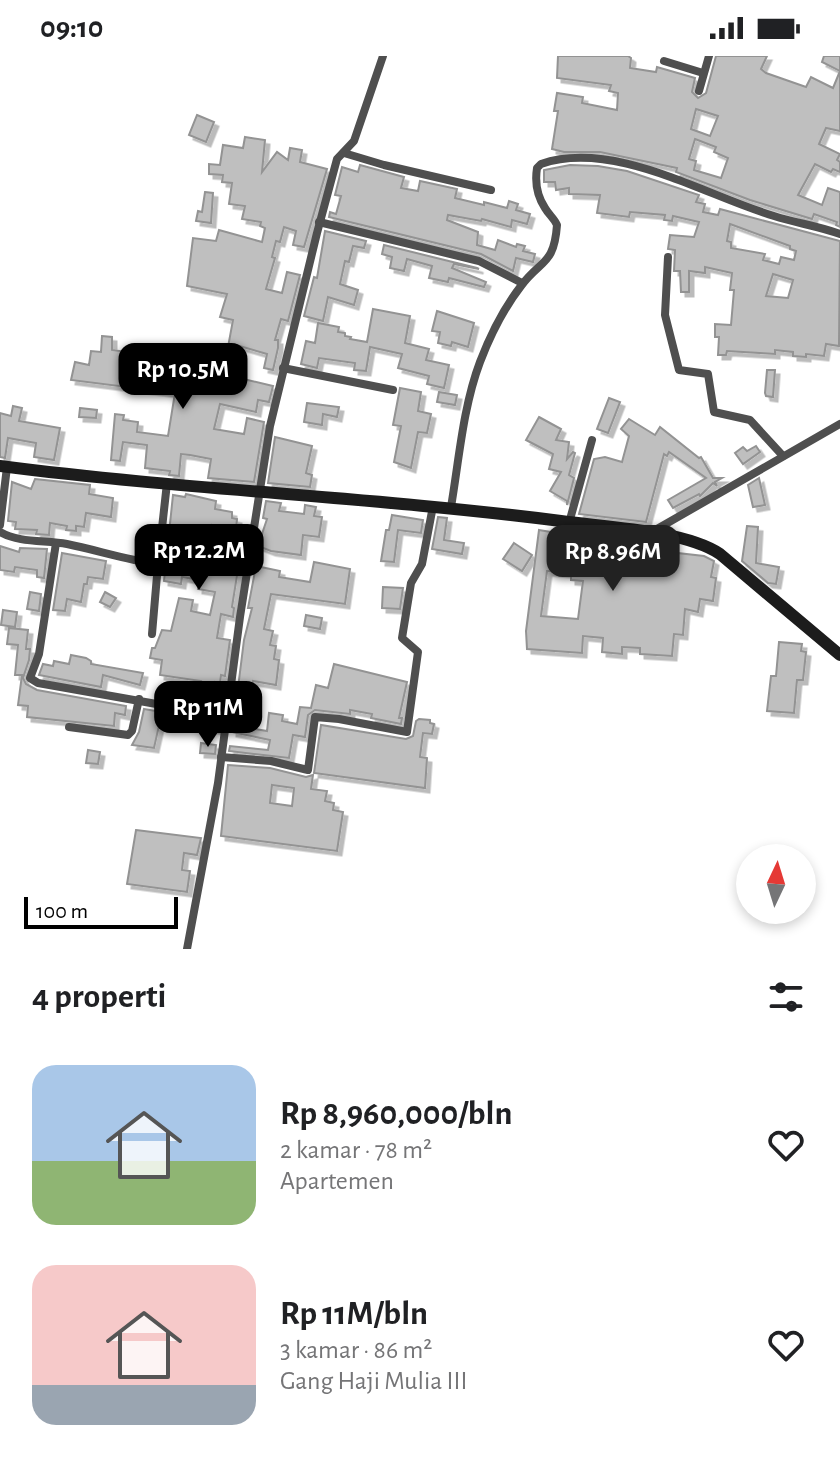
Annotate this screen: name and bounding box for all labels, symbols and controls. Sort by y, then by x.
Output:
text: 09:10 [40,13,103,43]
pin: Rp 10.5M [100,343,266,411]
text: Rp 10.5M [136,356,230,382]
pin: Rp 12.2M [116,524,282,592]
pin: Rp 8.96M [530,525,696,593]
text: Rp 12.2M [153,537,245,563]
text: Rp 8.96M [565,538,661,564]
pin: Rp 11M [143,681,273,749]
text: Rp 11M [172,694,244,720]
north arrow [736,844,816,924]
map controls [736,844,816,924]
scale bar [24,893,178,929]
text: 100 m [36,900,88,922]
icon: filters [764,975,808,1019]
text: 4 properti [32,980,166,1014]
icon: home [96,1097,192,1193]
text: Rp 8,960,000/bln [280,1097,513,1131]
icon: heart [764,1123,808,1167]
text: 2 kamar · 78 m² [280,1137,432,1163]
text: Apartemen [280,1168,394,1194]
icon: home [96,1297,192,1393]
text: Rp 11M/bln [280,1297,428,1331]
icon: heart [764,1323,808,1367]
text: 3 kamar · 86 m² [280,1337,432,1363]
text: Gang Haji Mulia III [280,1368,467,1394]

